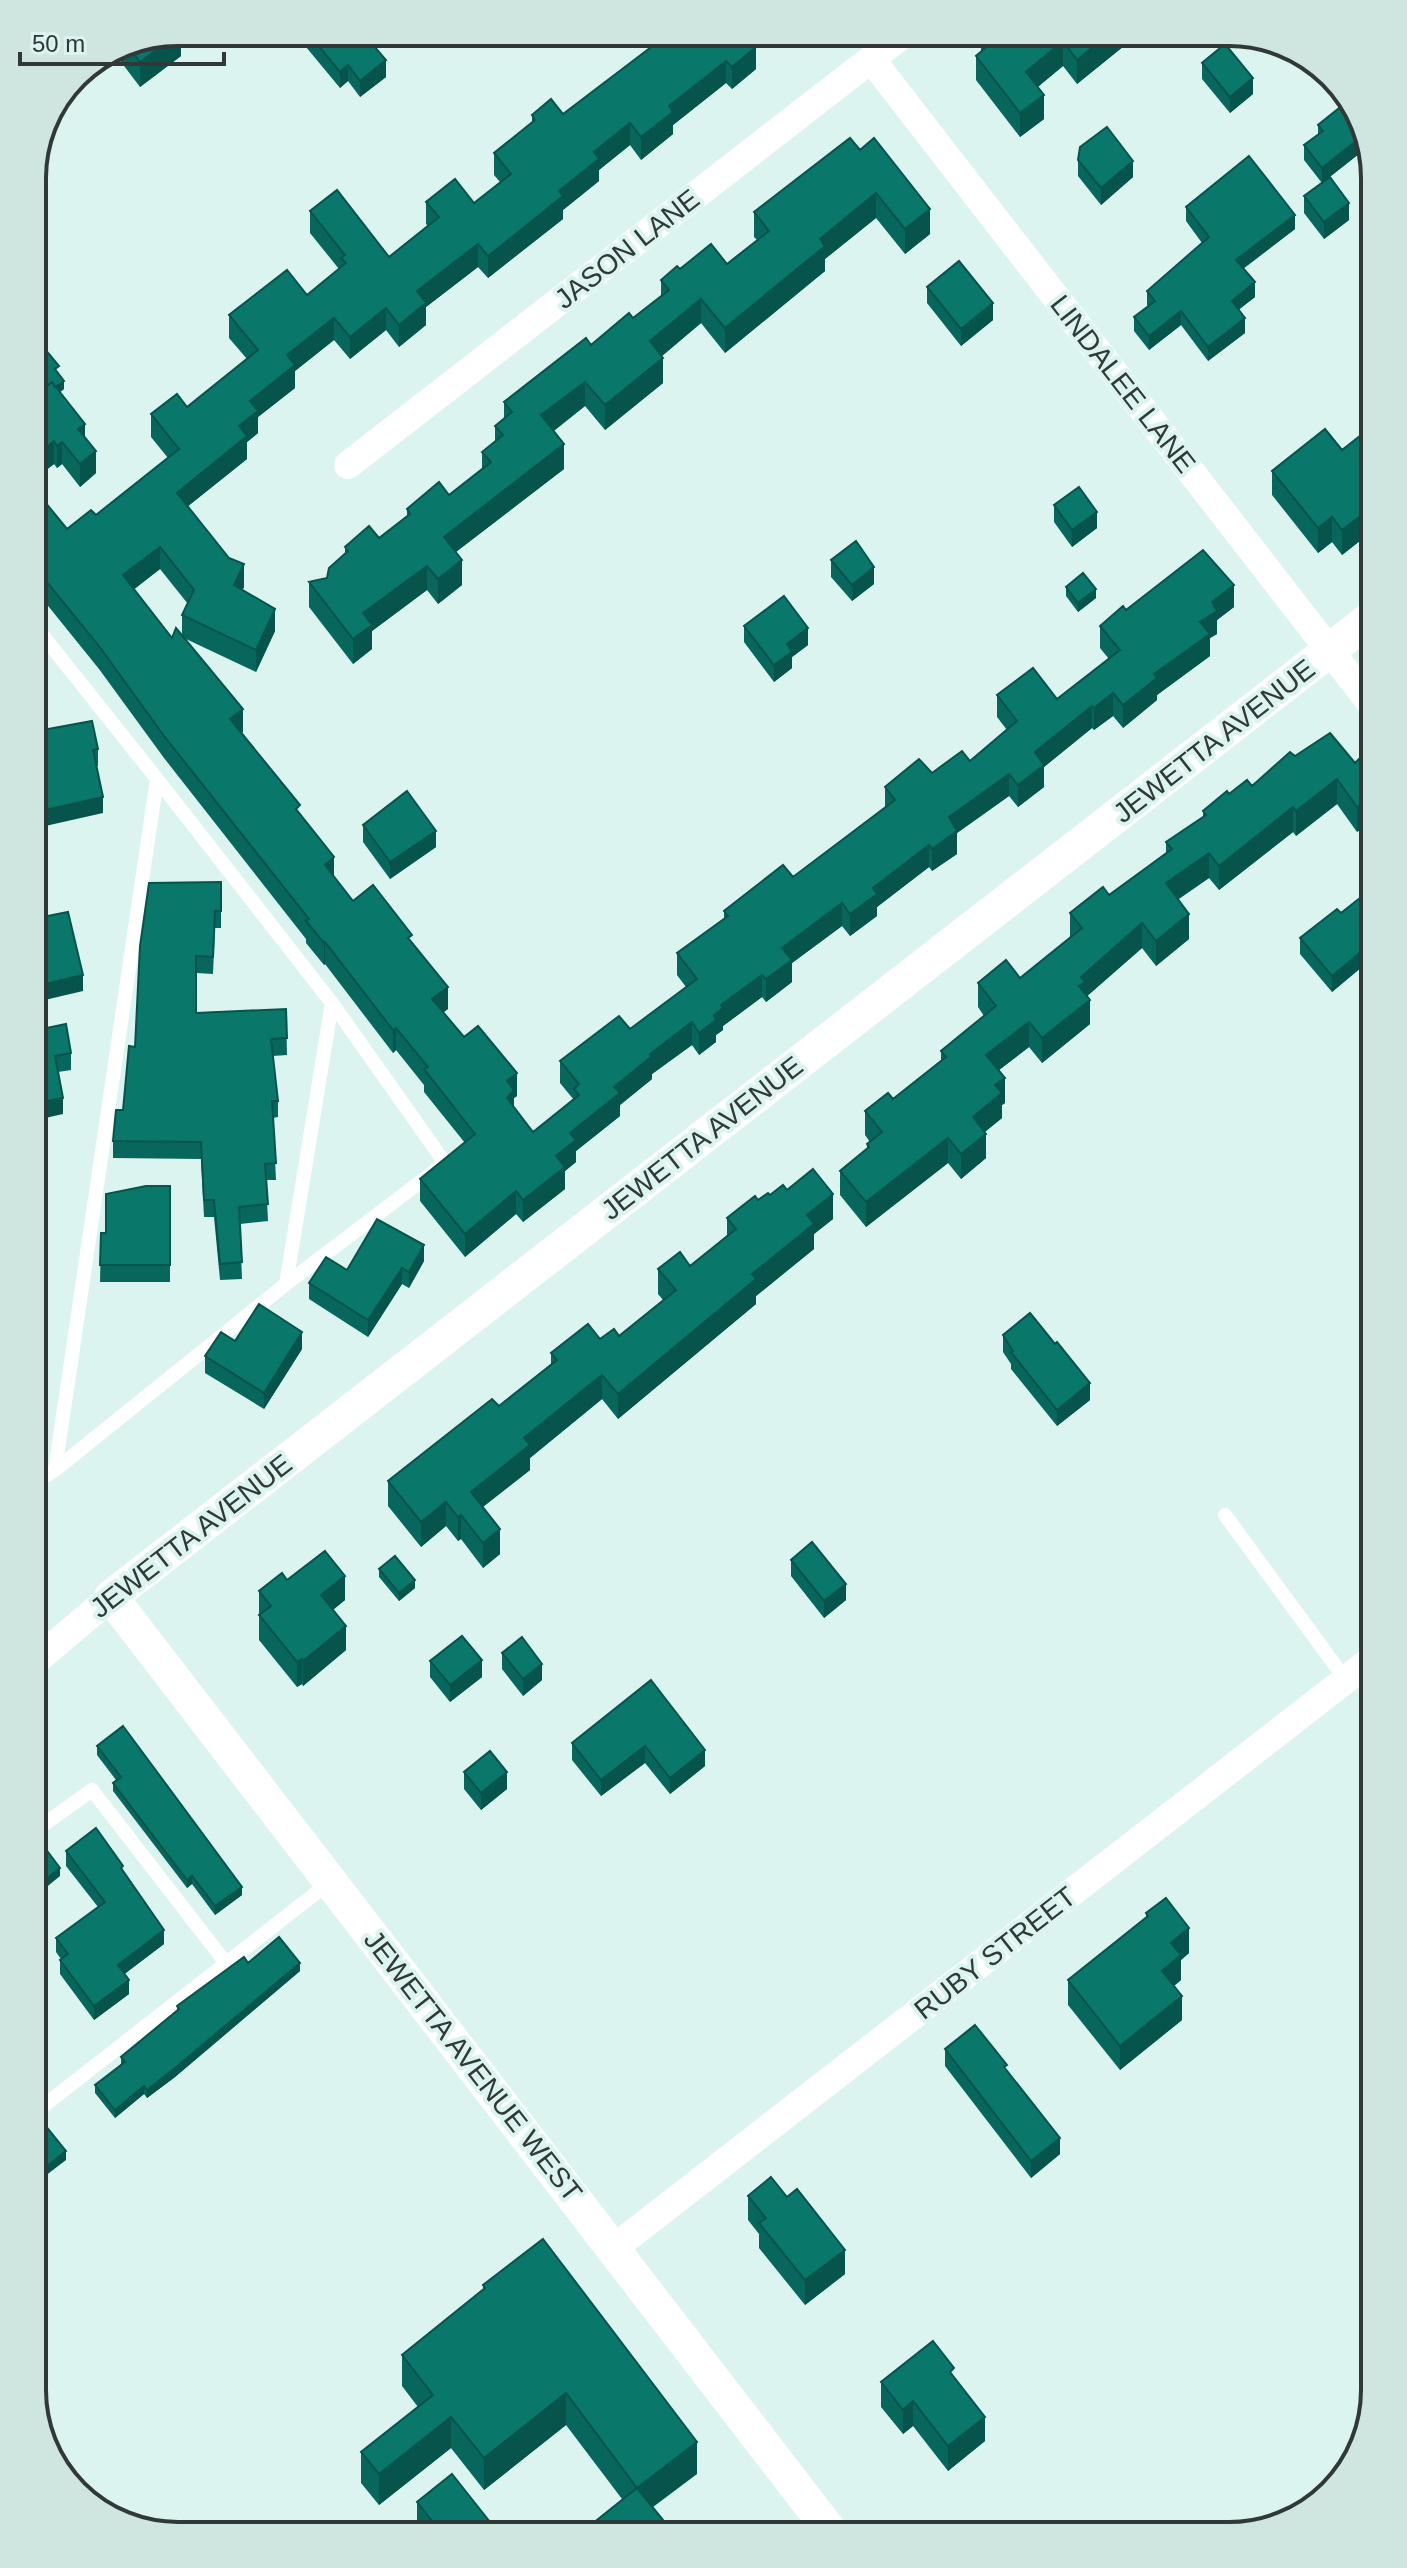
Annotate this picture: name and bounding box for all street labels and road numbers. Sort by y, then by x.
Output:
street label: JASON LANE [549,183,705,315]
street label: LINDALEE LANE [1044,289,1202,479]
street label: JEWETTA AVENUE [1107,653,1321,829]
street label: JEWETTA AVENUE [595,1050,809,1226]
street label: JEWETTA AVENUE [84,1448,298,1624]
street label: RUBY STREET [908,1881,1082,2025]
street label: JEWETTA AVENUE WEST [358,1924,588,2208]

